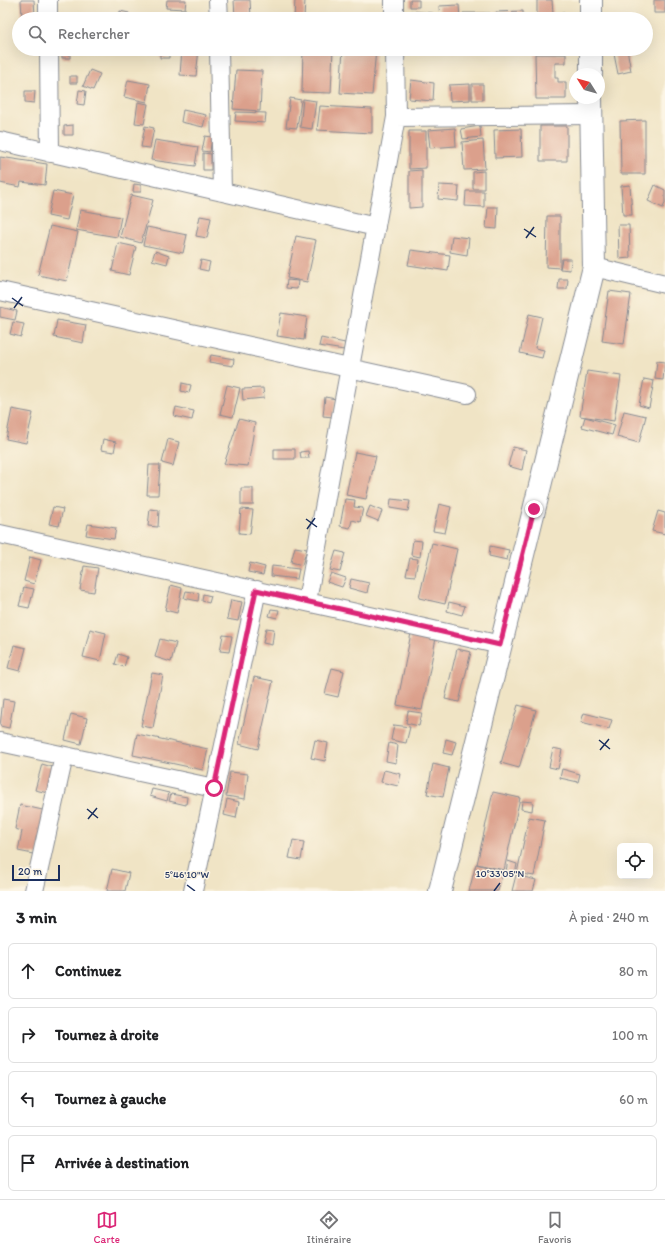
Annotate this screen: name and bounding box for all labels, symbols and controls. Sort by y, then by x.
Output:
search box [12,12,653,56]
icon: search [26,23,48,45]
text: Rechercher [58,25,130,43]
north arrow [569,68,605,104]
route end [525,500,543,518]
route start [205,779,223,797]
map controls [617,843,653,879]
button: locate [617,843,653,879]
scale bar [12,863,60,882]
text: 20 m [18,865,42,878]
text: 10°33'05"N [476,867,524,880]
text: 5°46'10"W [165,868,210,881]
text: 3 min [16,907,57,927]
text: À pied · 240 m [569,910,649,925]
icon: ahead [17,960,39,982]
text: Continuez [55,962,121,980]
text: 80 m [619,964,648,979]
icon: right [17,1024,39,1046]
text: Tournez à droite [55,1026,159,1044]
text: 100 m [612,1028,648,1043]
icon: left [17,1088,39,1110]
text: Tournez à gauche [55,1090,166,1108]
text: 60 m [619,1092,648,1107]
icon: arrive [17,1152,39,1174]
text: Arrivée à destination [55,1154,189,1172]
tab: Carte [93,1209,120,1246]
tab: Itinéraire [307,1209,351,1246]
tab: Favoris [538,1209,572,1246]

